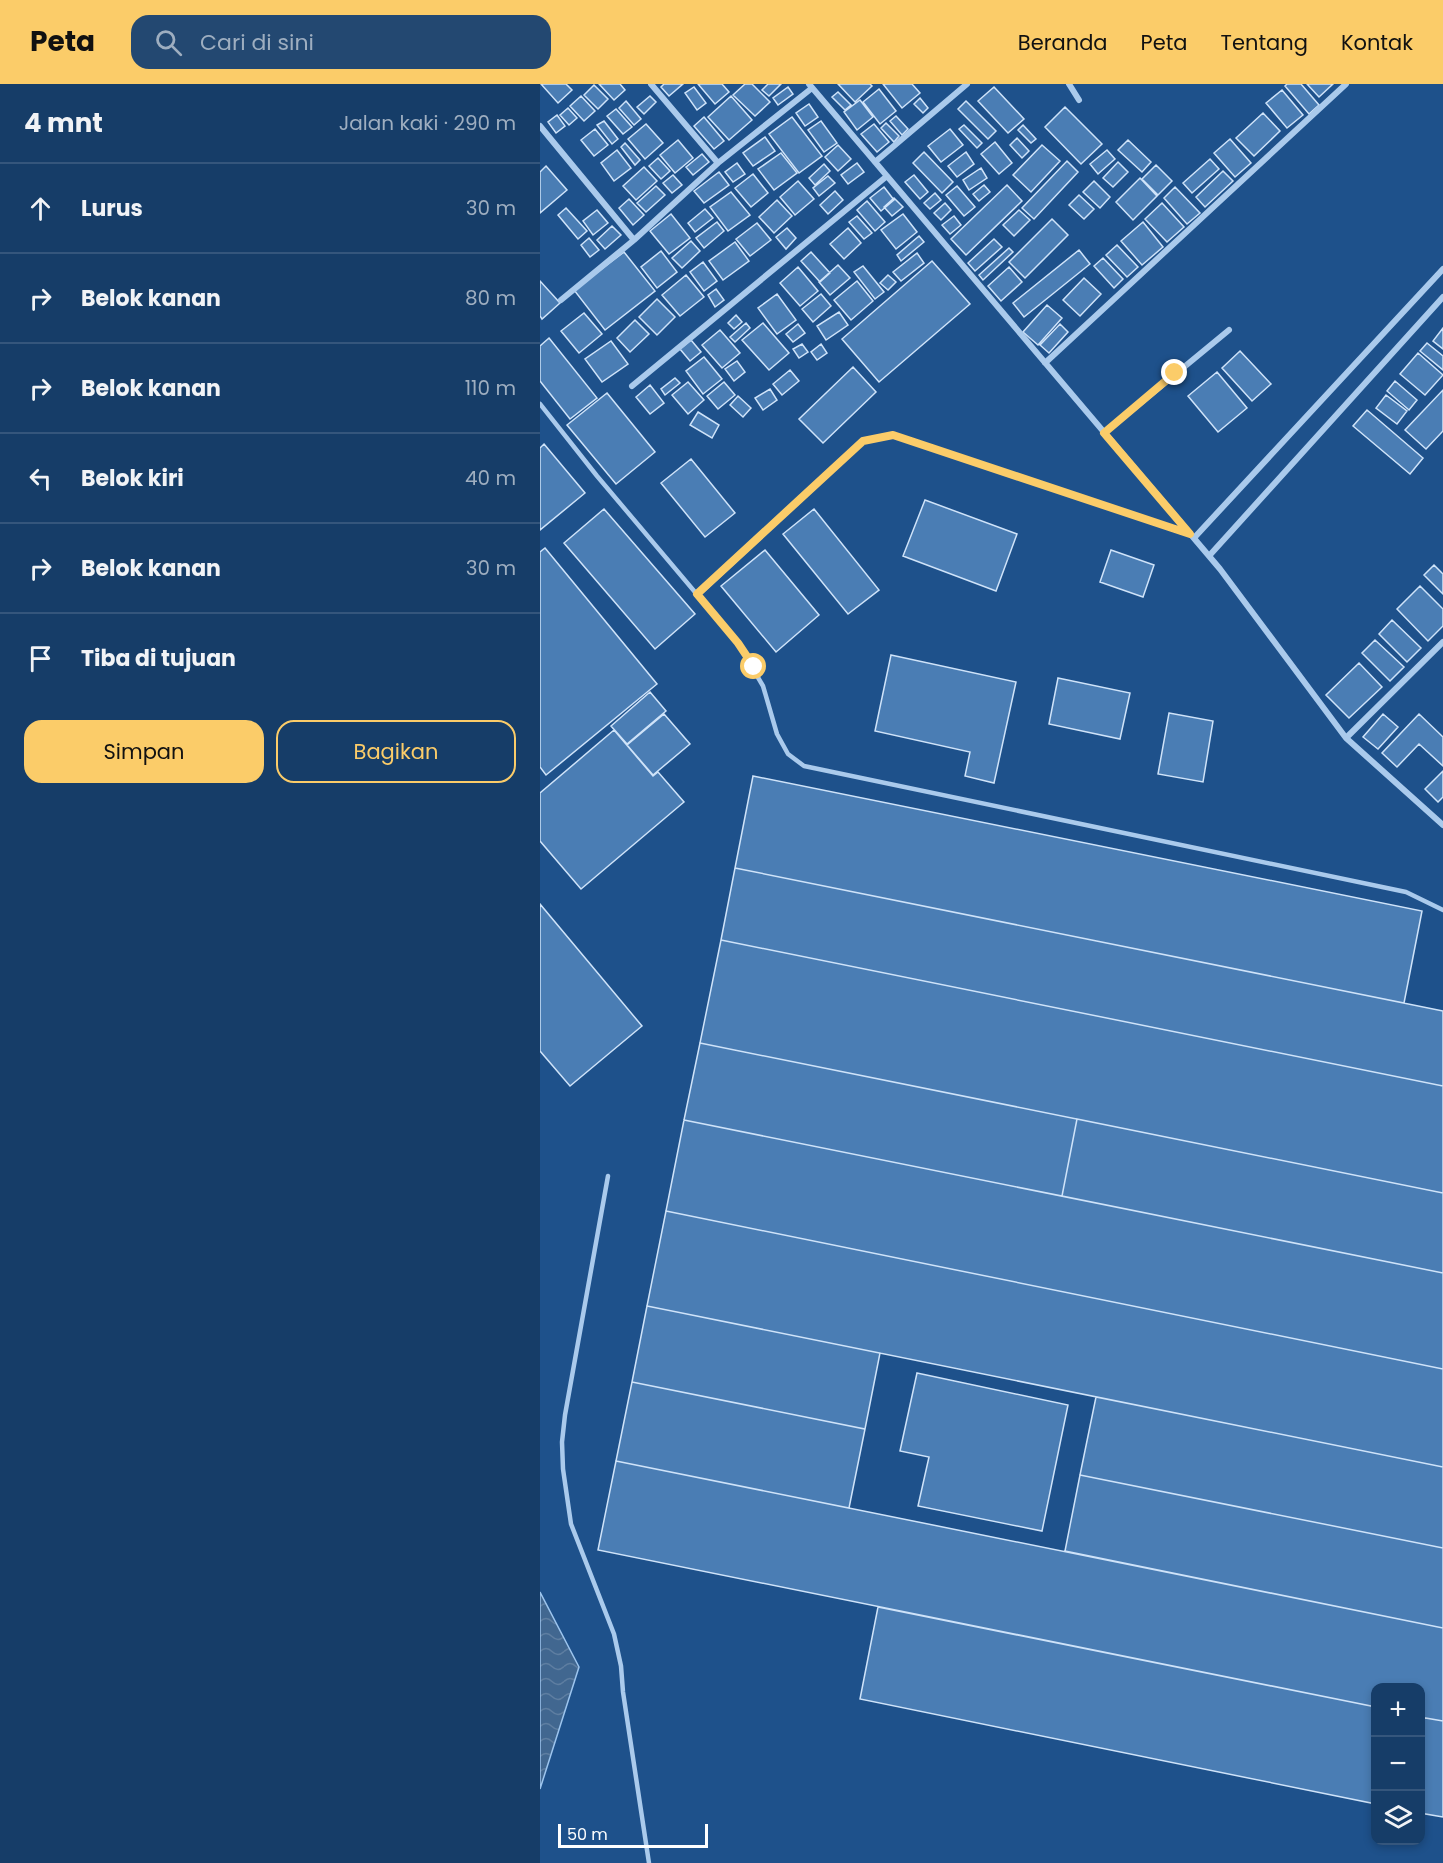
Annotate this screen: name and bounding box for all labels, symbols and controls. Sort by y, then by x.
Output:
search box [131,15,551,69]
text: Peta [30,22,95,61]
icon: search [152,26,185,59]
text: Cari di sini [200,27,314,58]
text: Beranda [1018,28,1108,57]
text: Peta [1141,28,1188,57]
text: Tentang [1221,28,1308,57]
text: Kontak [1341,28,1413,57]
text: 4 mnt [24,105,103,141]
text: Jalan kaki · 290 m [339,109,516,137]
icon: ahead [24,192,57,225]
text: Lurus [81,193,143,224]
text: 30 m [466,194,516,222]
icon: right [24,282,57,315]
text: Belok kanan [81,283,221,314]
text: 80 m [465,284,516,312]
route end [1161,359,1187,385]
icon: right [24,372,57,405]
text: Belok kanan [81,373,221,404]
text: 110 m [465,374,516,402]
icon: left [24,462,57,495]
text: Belok kiri [81,463,184,494]
text: 40 m [465,464,516,492]
icon: right [24,552,57,585]
text: Belok kanan [81,553,221,584]
text: 30 m [466,554,516,582]
icon: arrive [24,642,57,675]
text: Tiba di tujuan [81,643,236,674]
route start [740,653,766,679]
button: Simpan [24,720,264,783]
button: Bagikan [276,720,516,783]
map controls [1371,1683,1425,1845]
button: + [1371,1683,1425,1737]
button: − [1371,1737,1425,1791]
button: layers [1371,1791,1425,1845]
scale bar [558,1821,708,1848]
text: 50 m [567,1823,608,1846]

